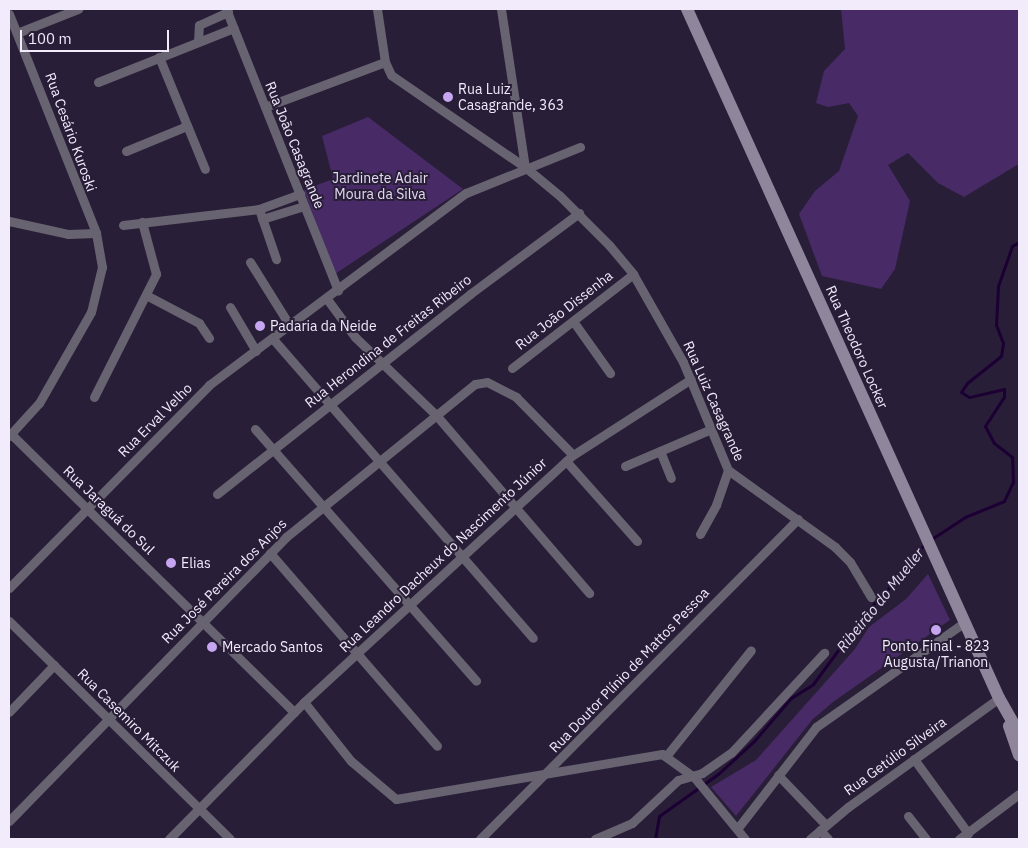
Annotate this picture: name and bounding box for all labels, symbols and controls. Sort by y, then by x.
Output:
scale bar [22,20,171,52]
text: 100 m [28,29,72,48]
street label: Rua Cesário Kuroski [42,70,100,194]
street label: Rua João Casagrande [262,79,328,211]
place label: Rua Luiz Casagrande, 363 [458,81,564,114]
marker: Rua Luiz Casagrande, 363 [442,91,454,103]
park label: Jardinete Adair Moura da Silva [332,170,428,202]
street label: Rua João Dissenha [512,267,616,353]
street label: Rua Herondina de Freitas Ribeiro [301,271,475,411]
street label: Rua Theodoro Locker [822,283,892,411]
place label: Padaria da Neide [270,318,377,334]
marker: Padaria da Neide [254,320,266,332]
street label: Rua Luiz Casagrande [680,338,748,464]
street label: Rua Erval Velho [114,379,196,461]
street label: Rua Leandro Dacheux do Nascimento Júnior [336,454,550,656]
street label: Rua Jaraguá do Sul [60,462,158,558]
street label: Rua José Pereira dos Anjos [158,515,290,647]
water label: Ribeirão do Mueller [833,544,927,656]
place label: Elias [181,555,211,571]
marker: Elias [165,557,177,569]
street label: Rua Doutor Plínio de Mattos Pessoa [546,584,712,756]
marker: Ponto Final - 823 Augusta/Trianon [930,624,942,636]
place label: Ponto Final - 823 Augusta/Trianon [882,638,990,670]
place label: Mercado Santos [222,639,323,655]
marker: Mercado Santos [206,641,218,653]
street label: Rua Casemiro Mitczuk [74,665,184,775]
street label: Rua Getúlio Silveira [841,713,949,799]

